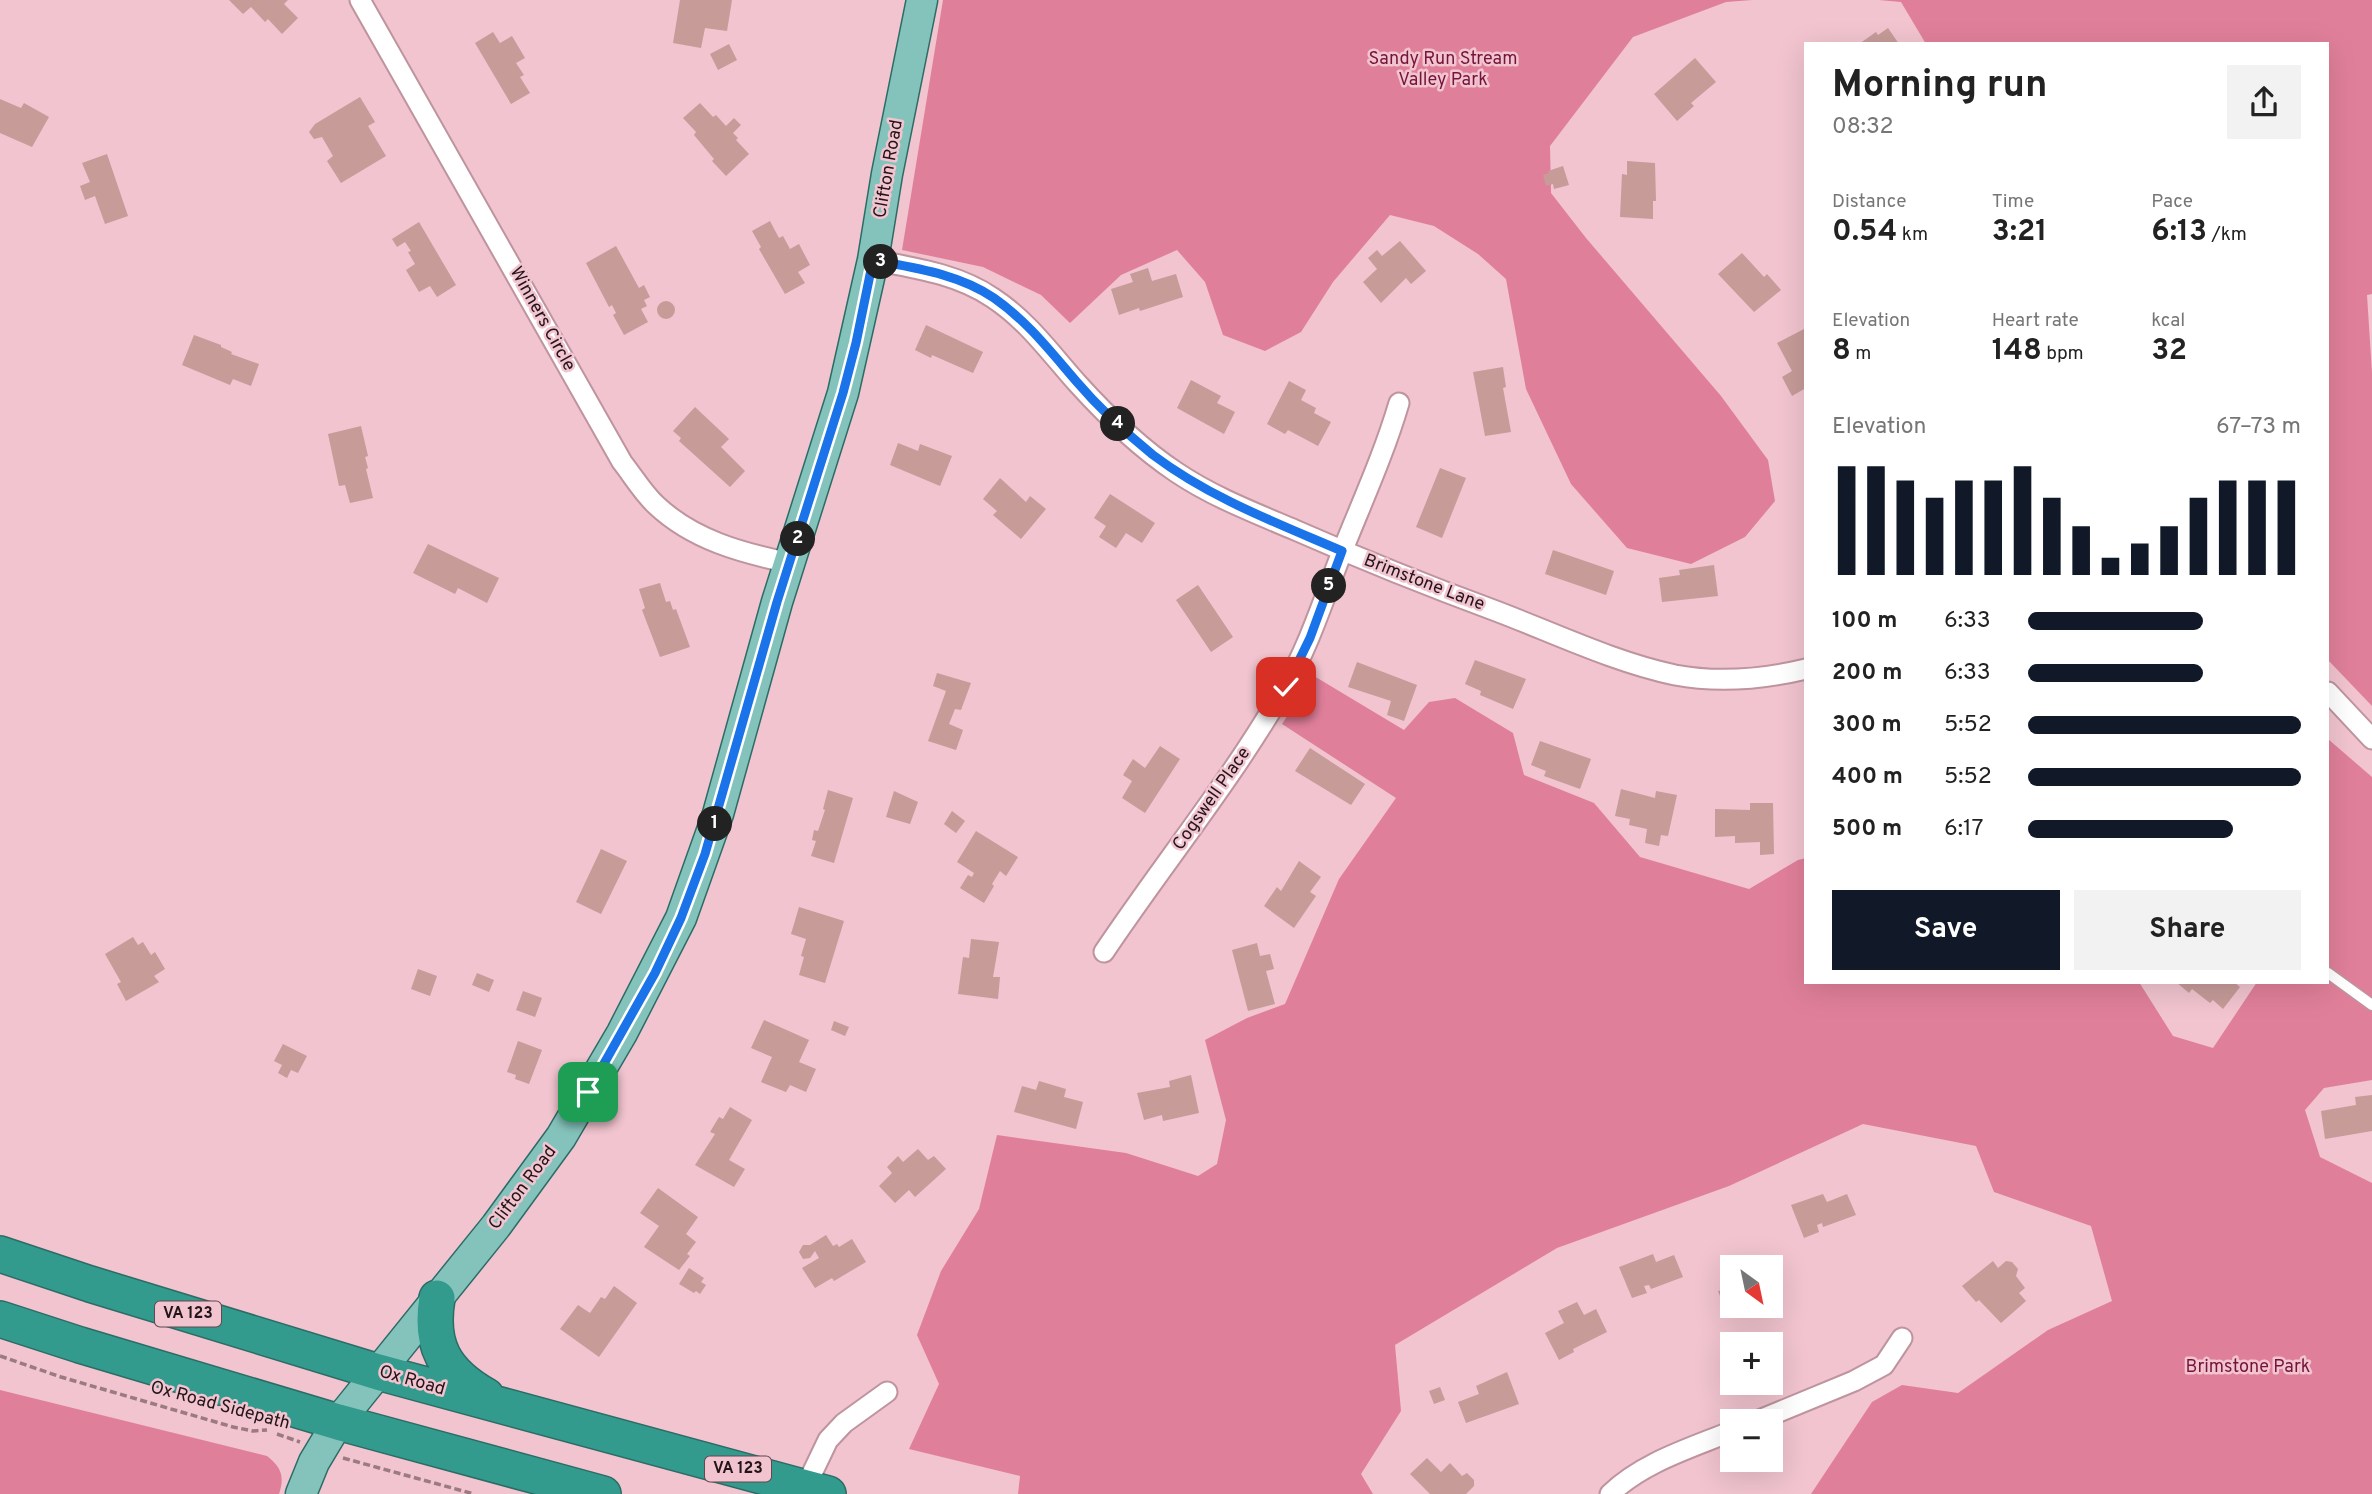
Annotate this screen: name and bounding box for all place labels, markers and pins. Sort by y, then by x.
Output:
pin: 3 [864,244,898,280]
pin: 4 [1100,406,1136,442]
pin: 2 [780,522,816,556]
pin: 5 [1312,568,1346,604]
pin [1256,657,1316,717]
pin: 1 [698,806,732,842]
pin [558,1062,618,1122]

